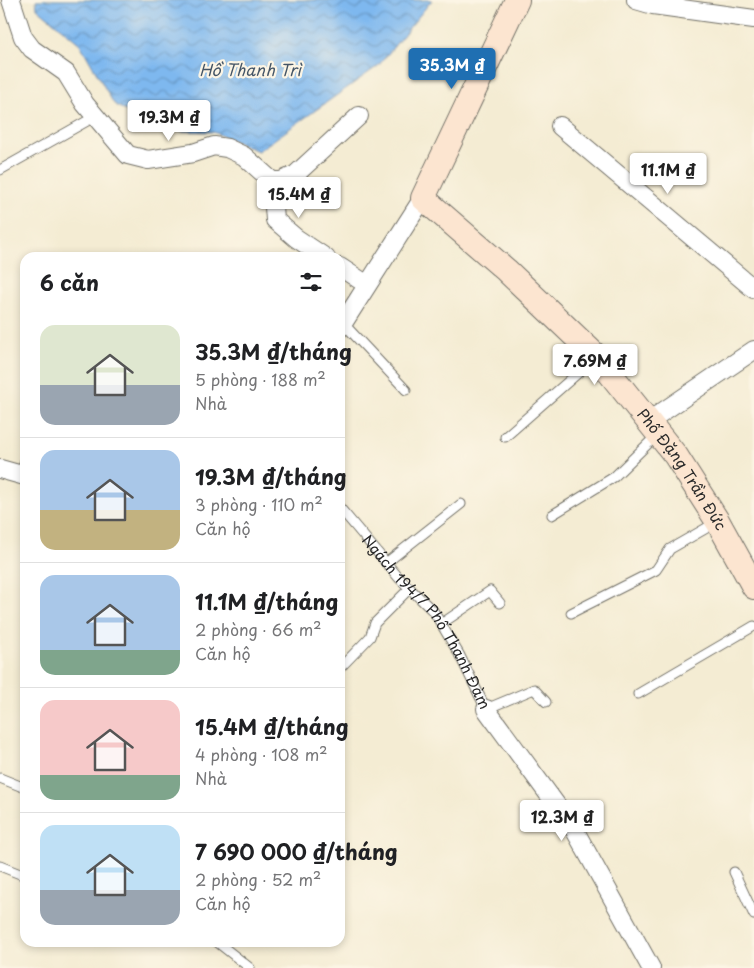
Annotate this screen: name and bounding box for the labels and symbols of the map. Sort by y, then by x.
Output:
pin: 35.3M ₫ [406,48,498,90]
water label: Hồ Thanh Trì [199,57,304,81]
pin: 19.3M ₫ [123,100,215,142]
pin: 11.1M ₫ [622,152,714,195]
pin: 15.4M ₫ [253,176,345,219]
pin: 7.69M ₫ [549,344,641,386]
street label: Phố Đặng Trần Đức [632,403,733,534]
street label: Ngách 194/7 Phố Thanh Đàm [357,529,497,713]
pin: 12.3M ₫ [516,800,608,842]

